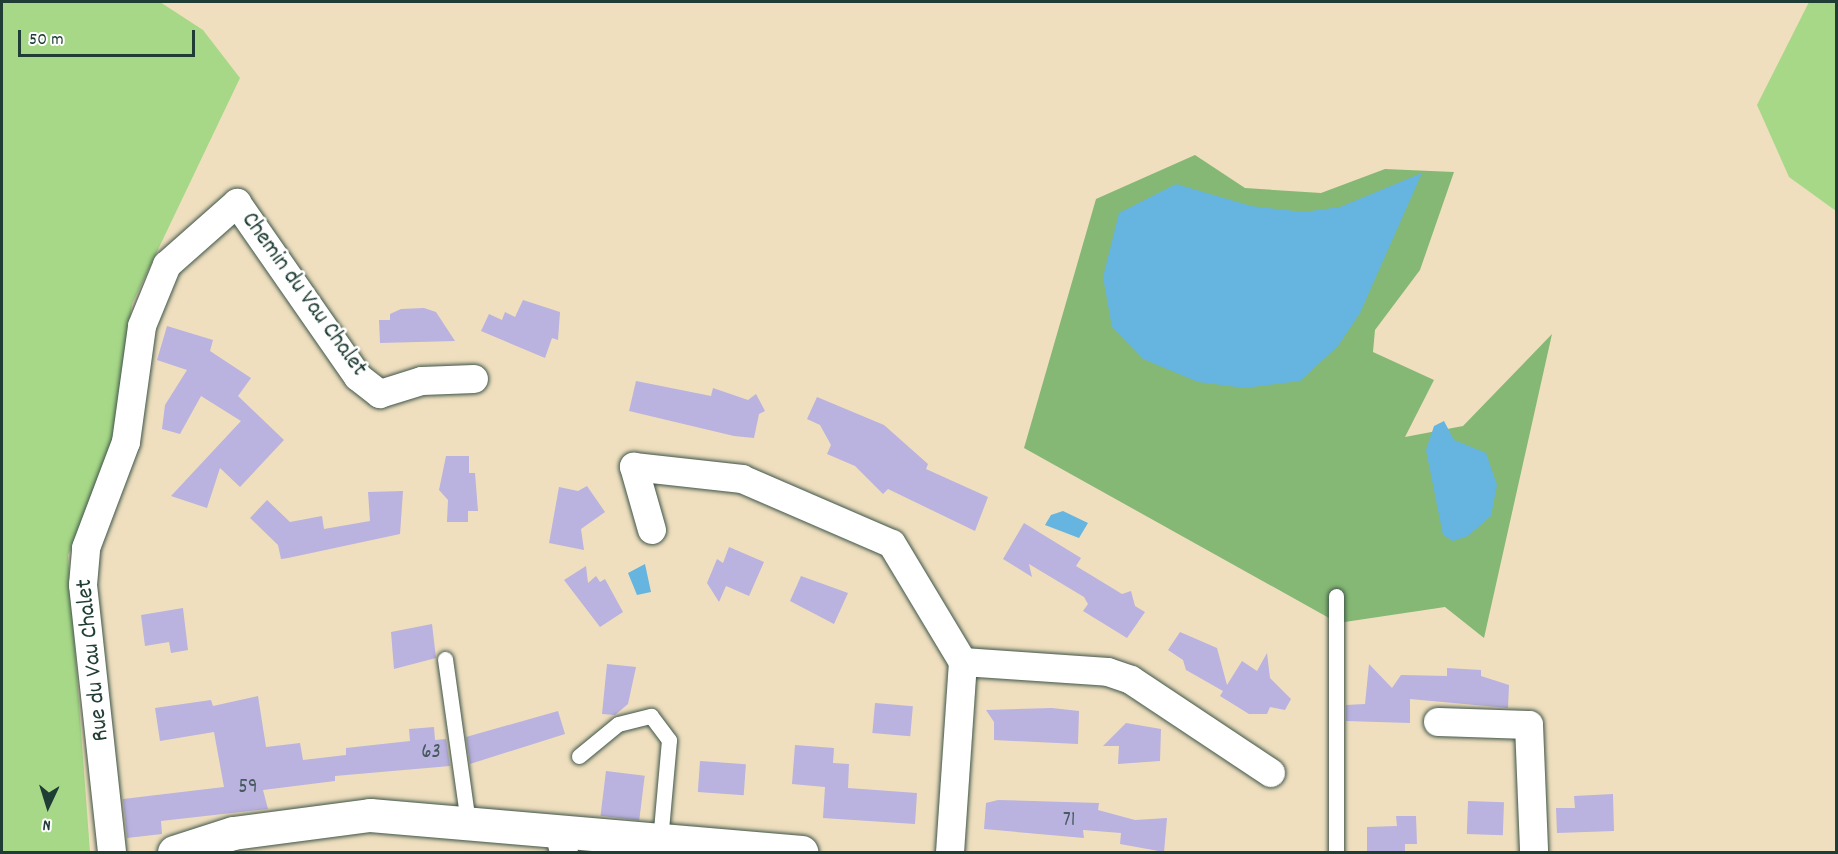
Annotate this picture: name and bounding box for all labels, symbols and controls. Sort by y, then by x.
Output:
scale bar [21,18,198,56]
text: 50 m [29,28,64,53]
street label: Chemin du Vau Chalet [234,207,372,383]
street label: Rue du Vau Chalet [71,577,117,743]
house number: 63 [421,740,441,766]
house number: 59 [238,775,258,801]
north arrow [18,776,78,836]
house number: 71 [1063,808,1075,834]
text: N [42,813,51,836]

